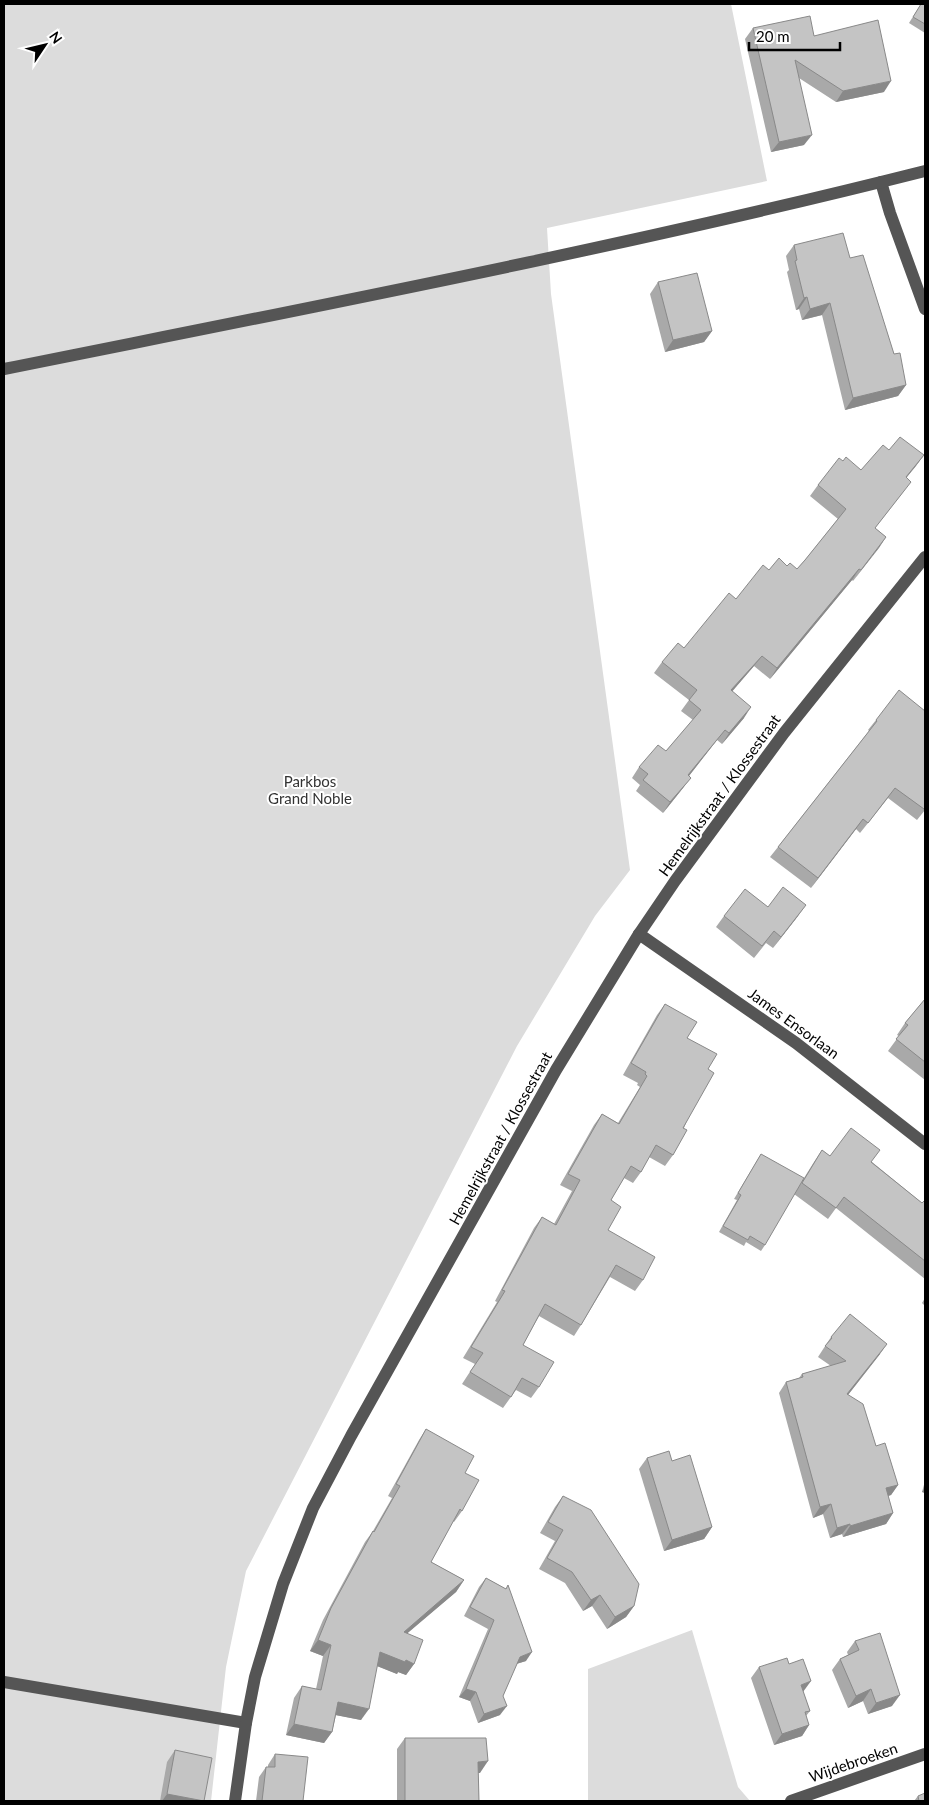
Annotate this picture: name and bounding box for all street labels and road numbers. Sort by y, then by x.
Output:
street label: Hemelrijkstraat / Klossestraat [654,710,784,879]
street label: James Ensorlaan [745,984,843,1062]
street label: Hemelrijkstraat / Klossestraat [445,1048,556,1228]
street label: Wijdebroeken [806,1738,900,1786]

